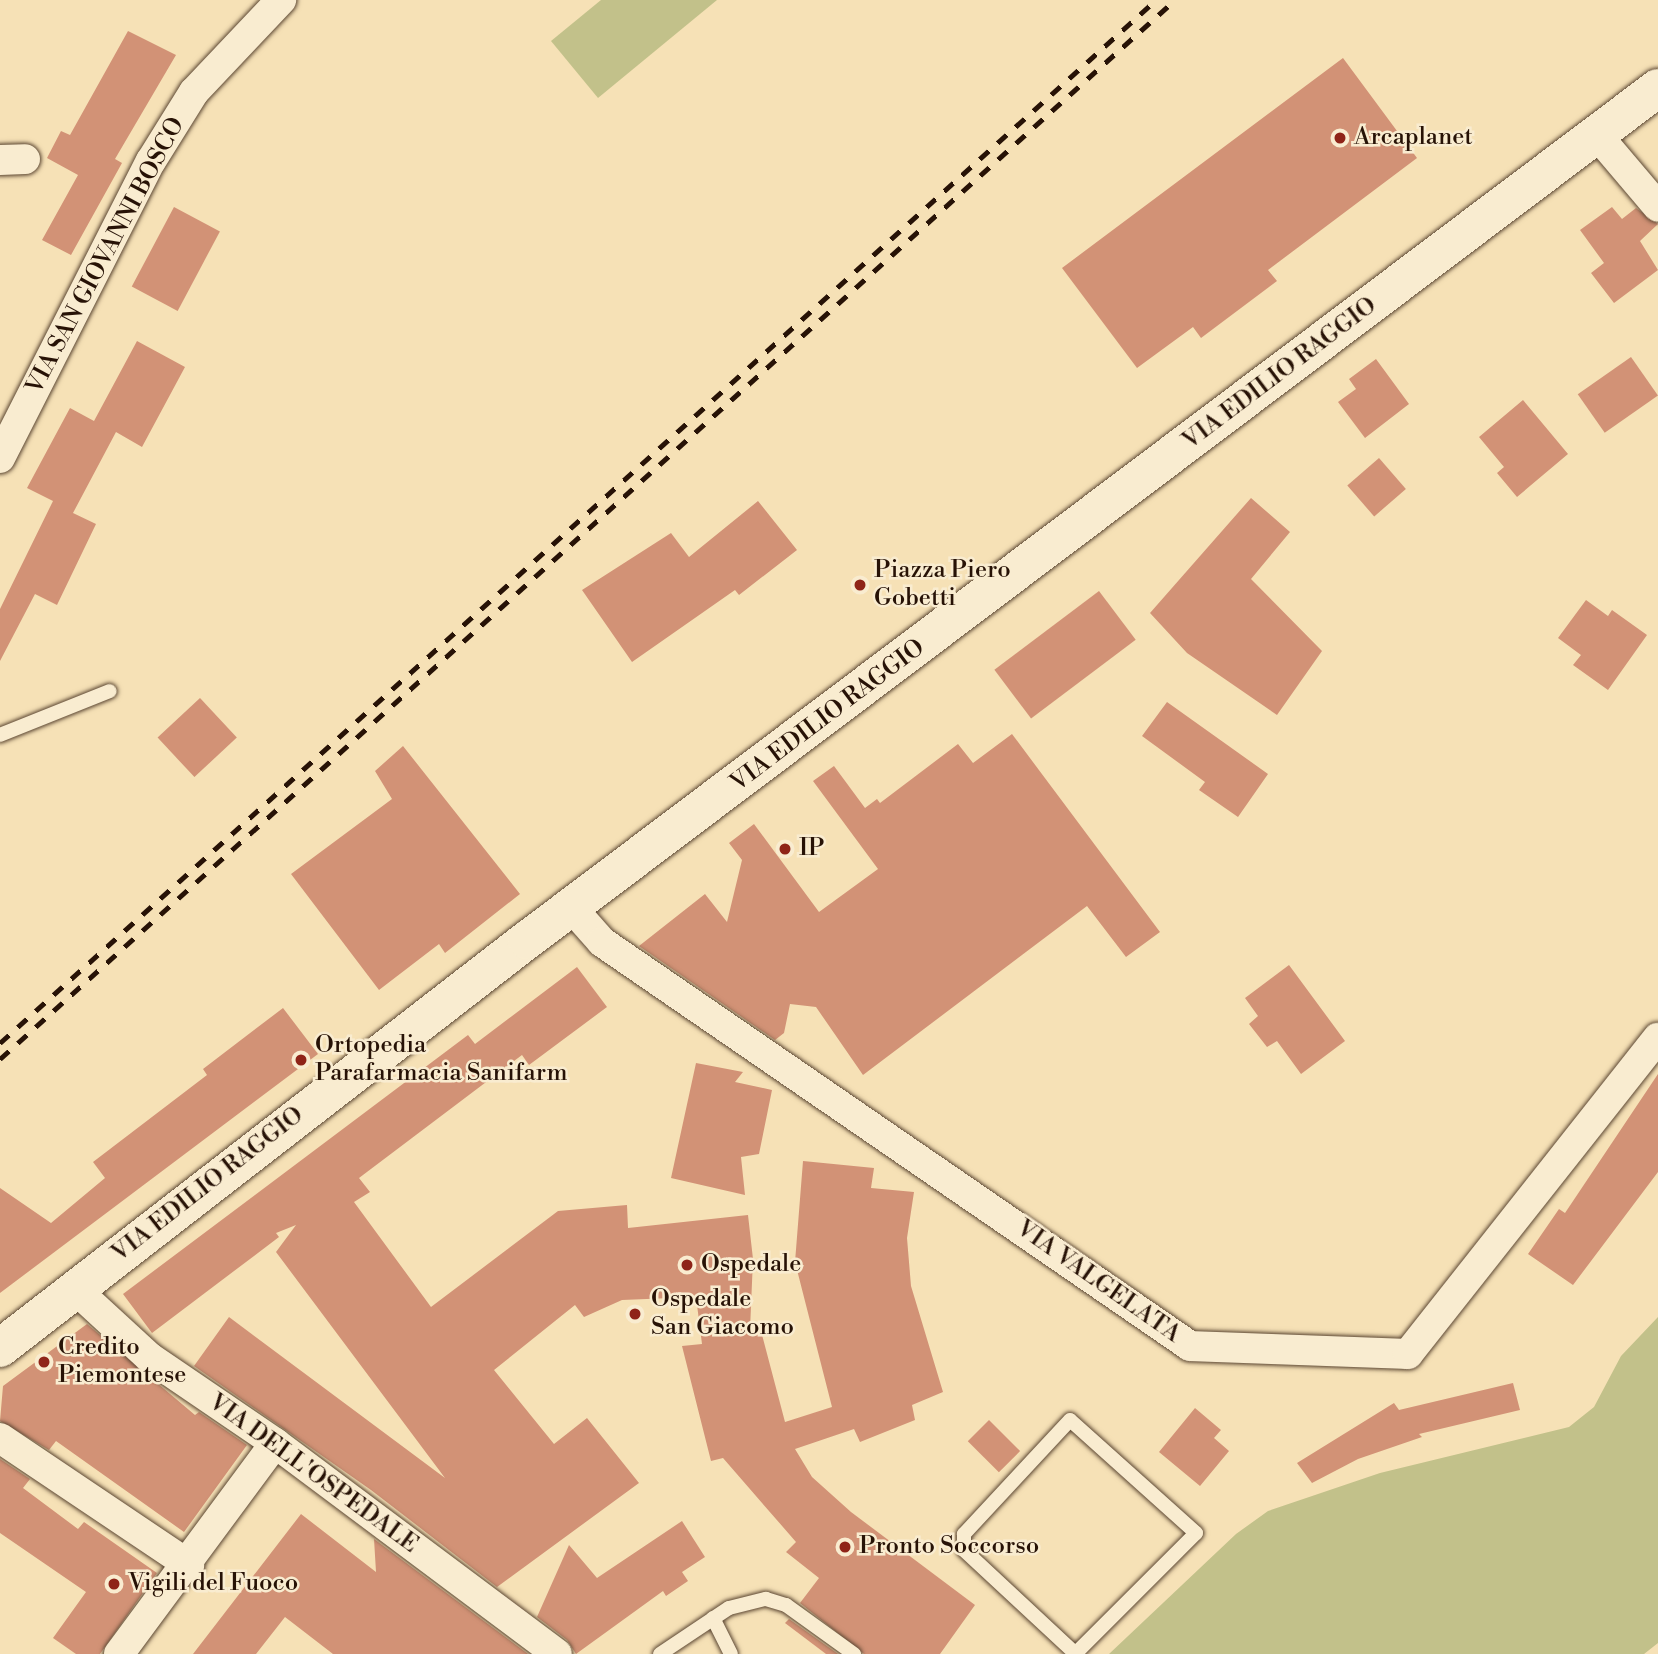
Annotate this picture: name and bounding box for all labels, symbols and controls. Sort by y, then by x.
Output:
street label: VIA SAN GIOVANNI BOSCO [21,113,191,399]
place label: Arcaplanet [1354,124,1473,152]
marker: Arcaplanet [1332,130,1348,146]
street label: VIA EDILIO RAGGIO [1177,292,1383,456]
place label: Piazza Piero Gobetti [874,557,1011,613]
marker: Piazza Piero Gobetti [852,577,868,593]
street label: VIA EDILIO RAGGIO [725,634,931,798]
place label: IP [799,835,825,863]
marker: IP [777,841,793,857]
place label: Ortopedia Parafarmacia Sanifarm [315,1032,568,1088]
marker: Ortopedia Parafarmacia Sanifarm [293,1052,309,1068]
street label: VIA EDILIO RAGGIO [106,1101,310,1269]
street label: VIA VALGELATA [1010,1215,1186,1349]
place label: Ospedale [701,1251,801,1279]
marker: Ospedale [679,1257,695,1273]
place label: Ospedale San Giacomo [651,1286,794,1342]
marker: Ospedale San Giacomo [625,1304,645,1324]
place label: Credito Piemontese [58,1334,186,1390]
marker: Credito Piemontese [36,1354,52,1370]
street label: VIA DELL'OSPEDALE [203,1388,423,1560]
place label: Pronto Soccorso [859,1533,1039,1561]
marker: Pronto Soccorso [837,1539,853,1555]
place label: Vigili del Fuoco [128,1570,298,1598]
marker: Vigili del Fuoco [106,1576,122,1592]

